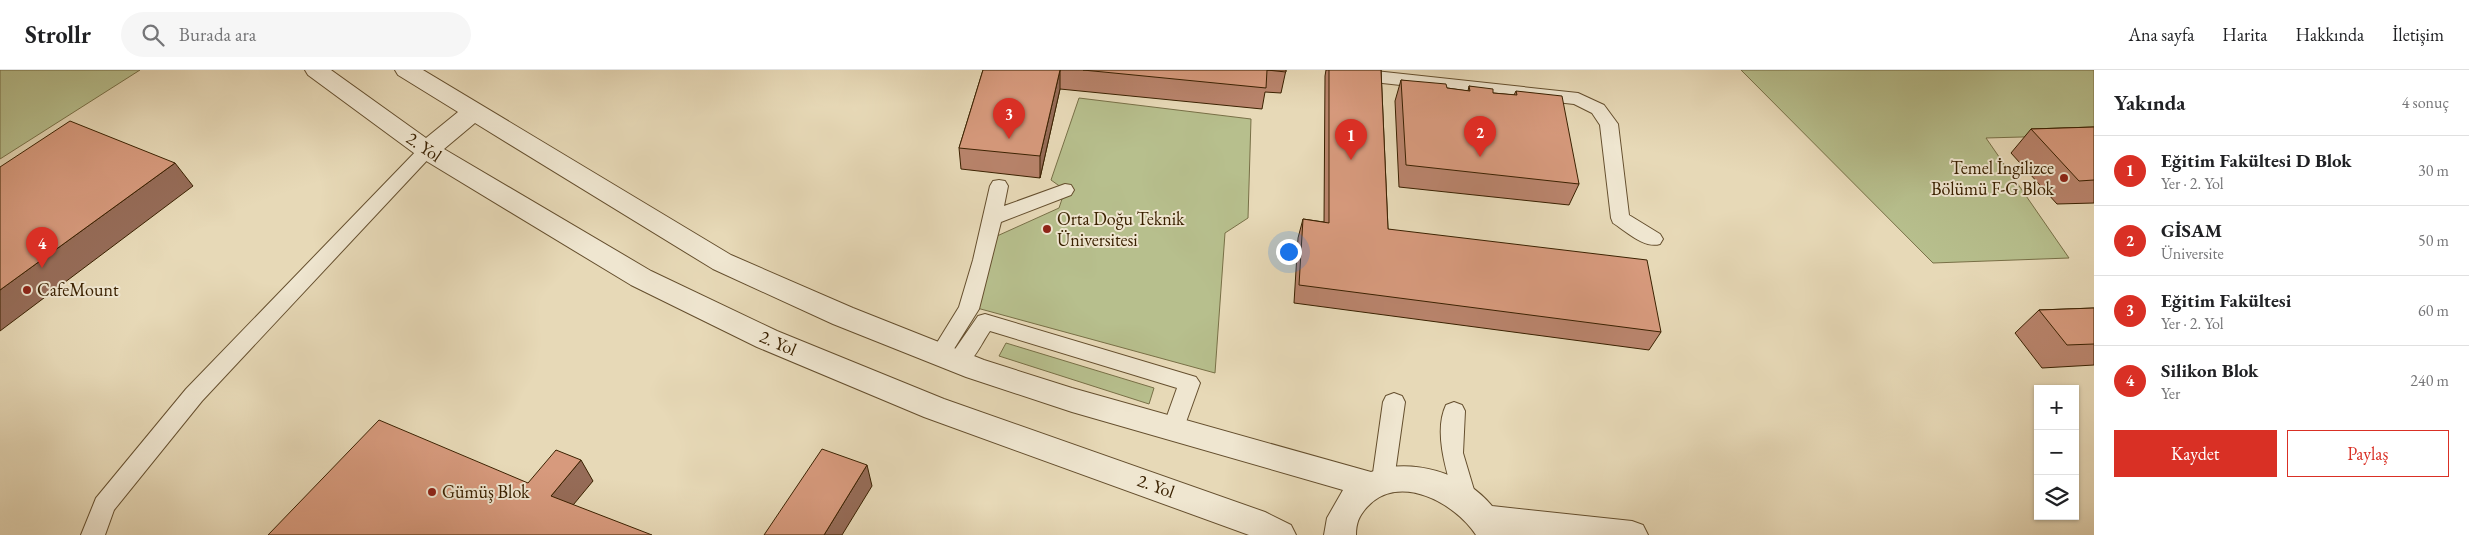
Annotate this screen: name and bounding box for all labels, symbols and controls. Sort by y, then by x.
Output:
search box [121,12,471,57]
text: Strollr [25,19,91,50]
icon: search [139,21,167,49]
text: Burada ara [179,22,256,47]
text: Ana sayfa [2128,23,2194,46]
text: Harita [2222,23,2267,46]
text: Hakkında [2295,23,2364,46]
text: İletişim [2392,23,2444,46]
text: Yakında [2114,89,2185,116]
text: 4 sonuç [2402,92,2449,113]
pin: 3 [993,98,1025,139]
pin: 2 [1464,116,1496,157]
pin: 1 [1335,119,1367,160]
street label: 2. Yol [402,126,446,167]
text: Eğitim Fakültesi D Blok [2161,148,2352,173]
place label: Temel İngilizce Bölümü F-G Blok [1931,156,2055,200]
text: 1 [2126,160,2134,181]
text: 30 m [2418,160,2449,181]
marker: Temel İngilizce Bölümü F-G Blok [2058,172,2070,184]
text: Yer · 2. Yol [2161,173,2224,194]
place label: Orta Doğu Teknik Üniversitesi [1057,207,1185,251]
text: GİSAM [2161,218,2222,243]
marker: Orta Doğu Teknik Üniversitesi [1041,223,1053,235]
pin: 4 [26,227,58,268]
text: 2 [2126,230,2134,251]
text: 50 m [2418,230,2449,251]
your location [1276,239,1302,265]
text: Üniversite [2161,243,2224,264]
place label: CafeMount [37,278,119,301]
marker: CafeMount [21,284,33,296]
text: Eğitim Fakültesi [2161,288,2291,313]
text: 3 [2126,300,2134,321]
text: 60 m [2418,300,2449,321]
text: Yer · 2. Yol [2161,313,2224,334]
street label: 2. Yol [756,325,800,361]
text: Silikon Blok [2161,358,2258,383]
text: 4 [2126,370,2134,391]
text: 240 m [2410,370,2449,391]
text: Yer [2161,383,2180,404]
map controls [2034,385,2079,520]
button: + [2034,385,2079,430]
button: − [2034,430,2079,475]
button: Kaydet [2114,430,2277,477]
button: Paylaş [2287,430,2449,477]
street label: 2. Yol [1134,468,1178,503]
button: layers [2034,475,2079,520]
place label: Gümüş Blok [442,480,530,503]
marker: Gümüş Blok [426,486,438,498]

